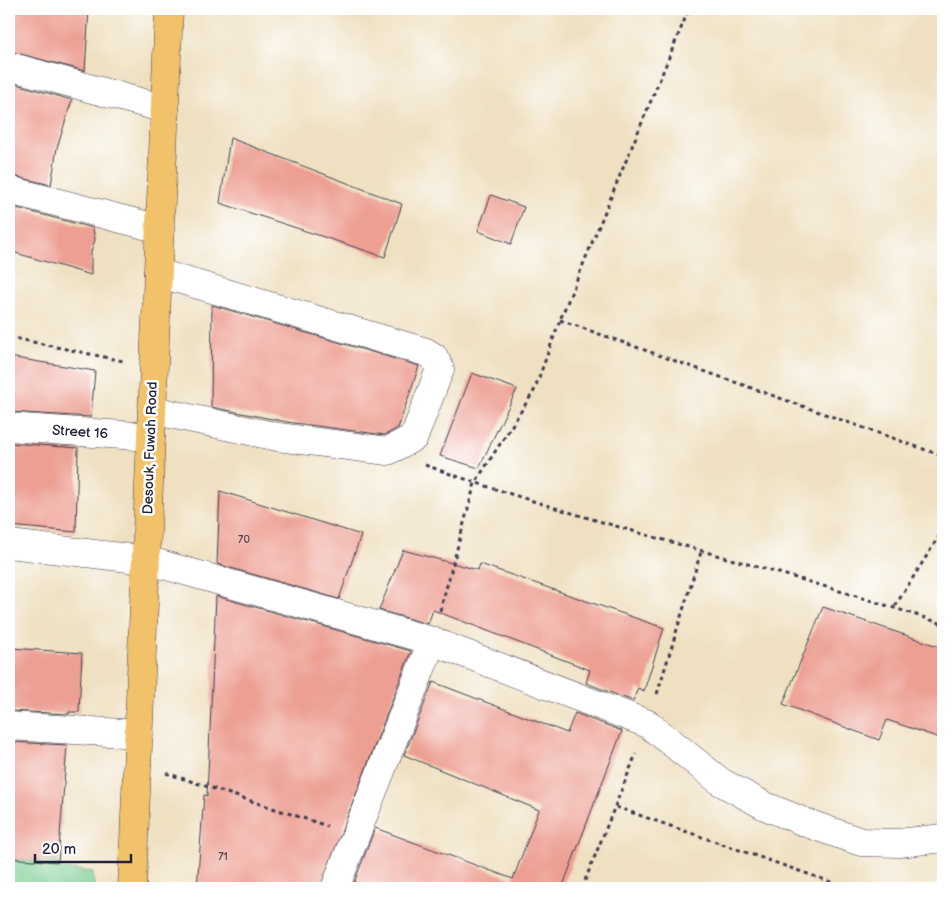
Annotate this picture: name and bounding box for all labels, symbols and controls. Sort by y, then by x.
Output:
street label: Desouk, Fuwah Road [139,381,161,515]
street label: Street 16 [51,422,109,442]
house number: 70 [238,533,250,546]
scale bar [35,832,131,864]
text: 20 m [42,840,76,859]
house number: 71 [218,850,228,863]

